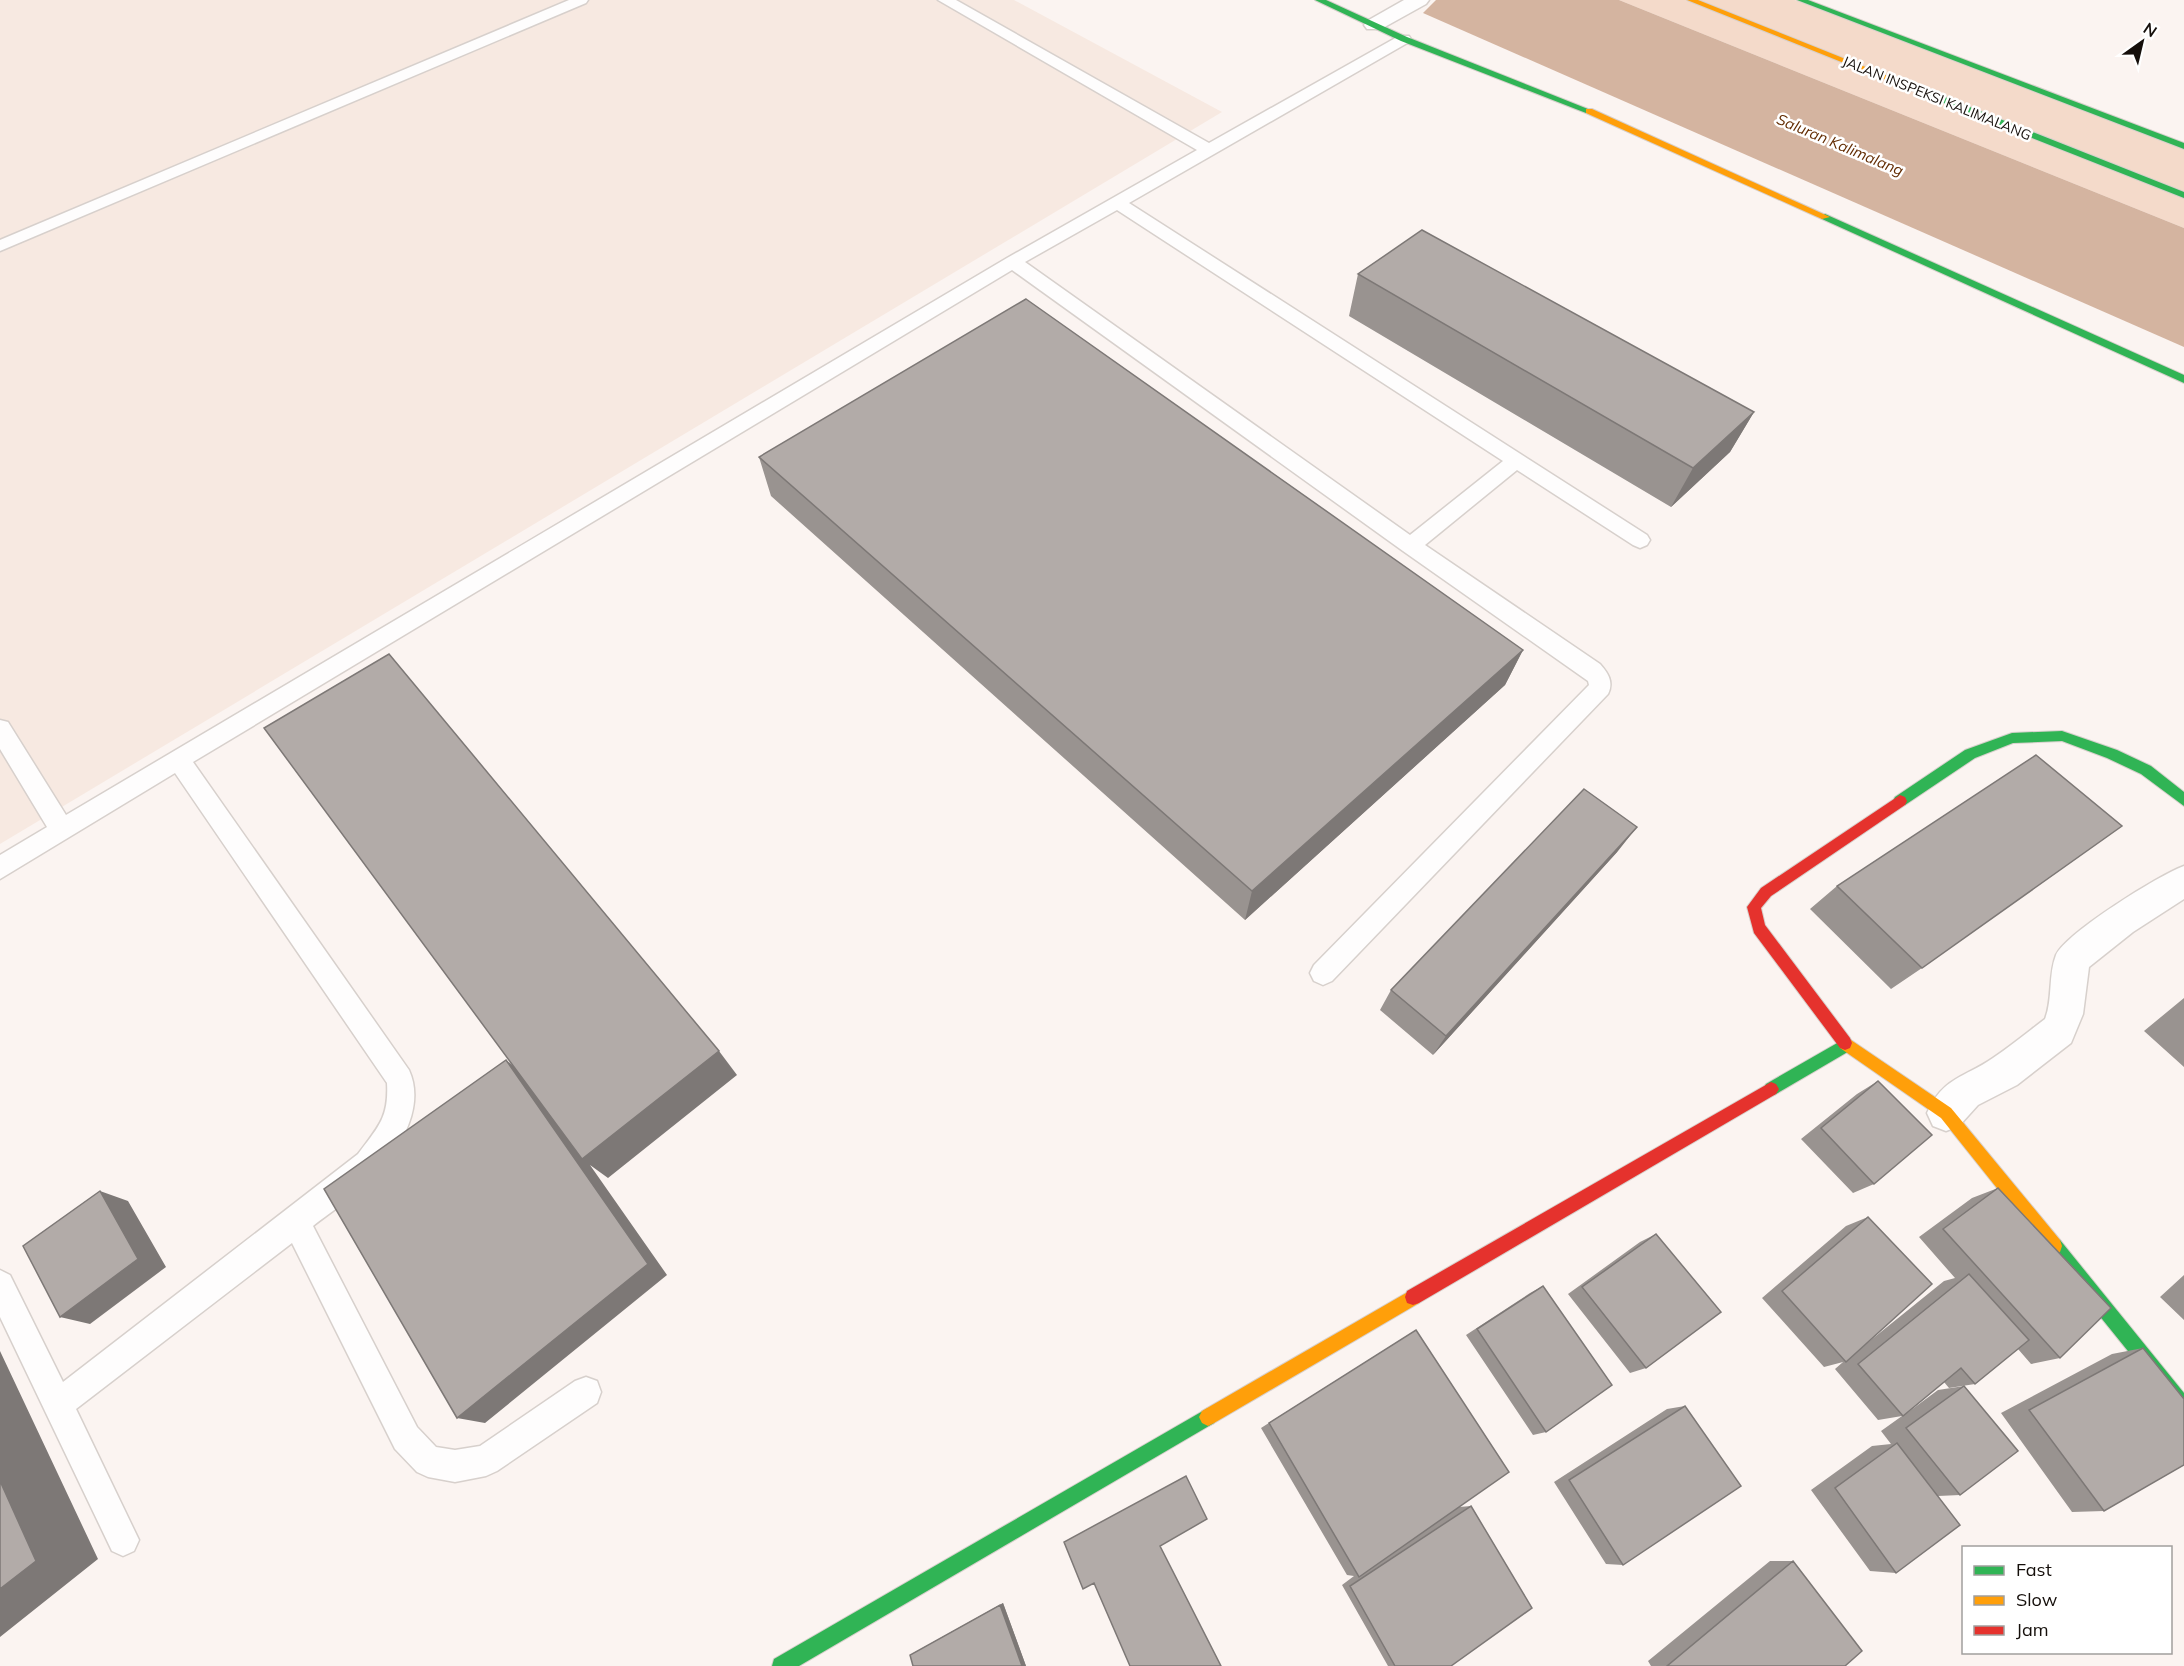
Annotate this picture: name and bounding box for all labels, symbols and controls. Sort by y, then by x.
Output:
north arrow [2112,12,2172,72]
text: N [2140,18,2161,41]
street label: JALAN INSPEKSI KALIMALANG [1840,52,2034,144]
water label: Saluran Kalimalang [1774,109,1906,180]
legend [1962,1546,2172,1654]
text: Fast [2016,1558,2052,1581]
text: Slow [2016,1588,2058,1611]
text: Jam [2016,1618,2049,1641]

